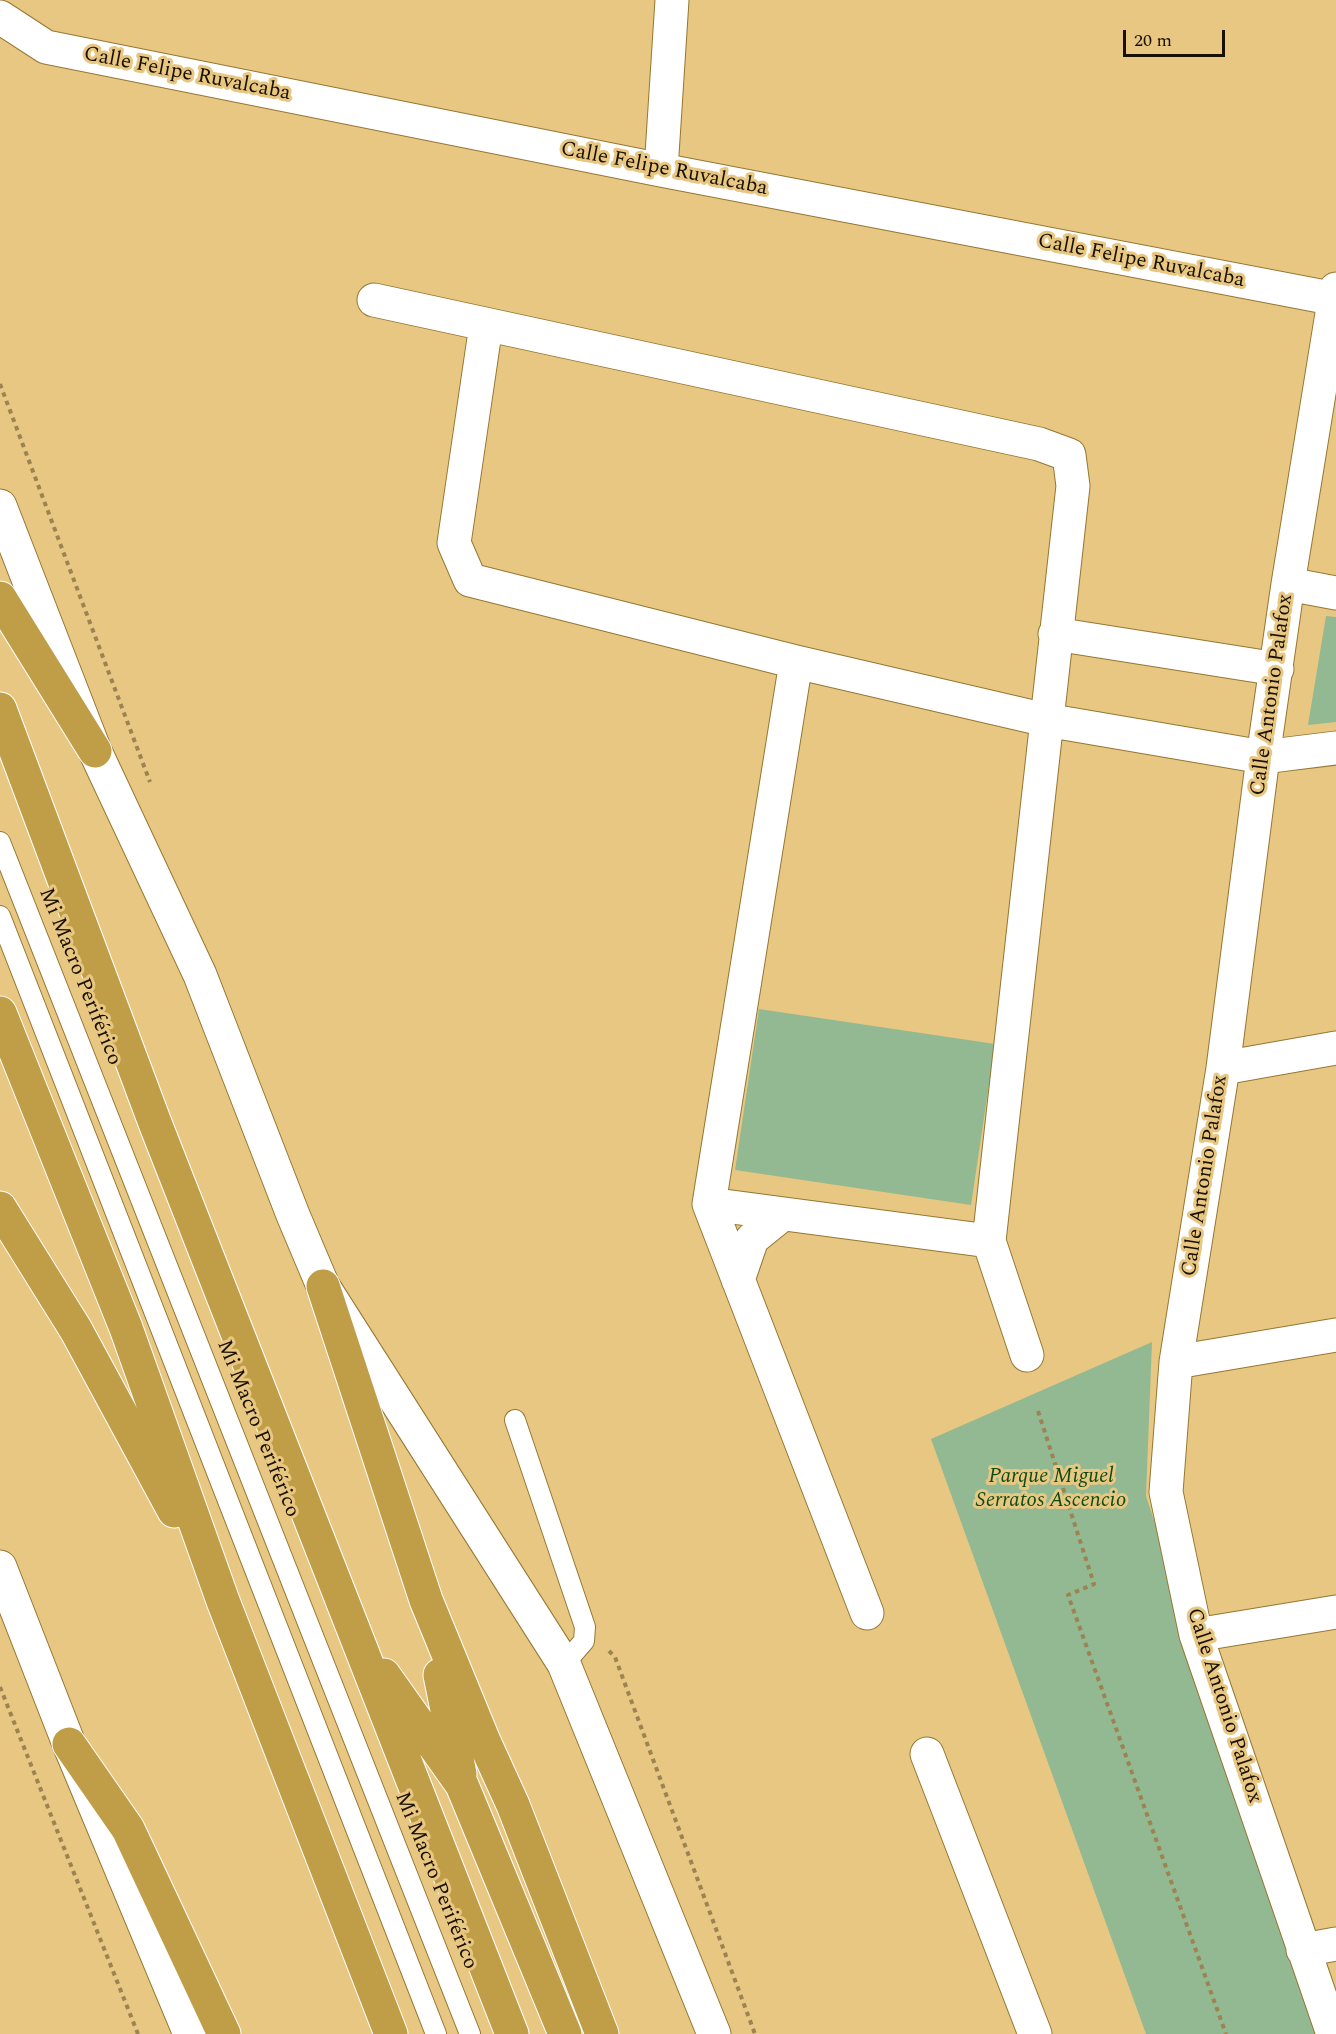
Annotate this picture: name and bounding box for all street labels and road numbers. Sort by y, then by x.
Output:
street label: Calle Felipe Ruvalcaba [81,43,293,107]
street label: Calle Felipe Ruvalcaba [558,138,770,202]
street label: Calle Felipe Ruvalcaba [1035,230,1247,294]
street label: Calle Antonio Palafox [1246,593,1300,797]
street label: Mi Macro Periférico [32,885,126,1069]
street label: Calle Antonio Palafox [1178,1074,1234,1278]
street label: Mi Macro Periférico [210,1337,304,1521]
street label: Calle Antonio Palafox [1180,1605,1266,1807]
street label: Mi Macro Periférico [388,1789,482,1973]

